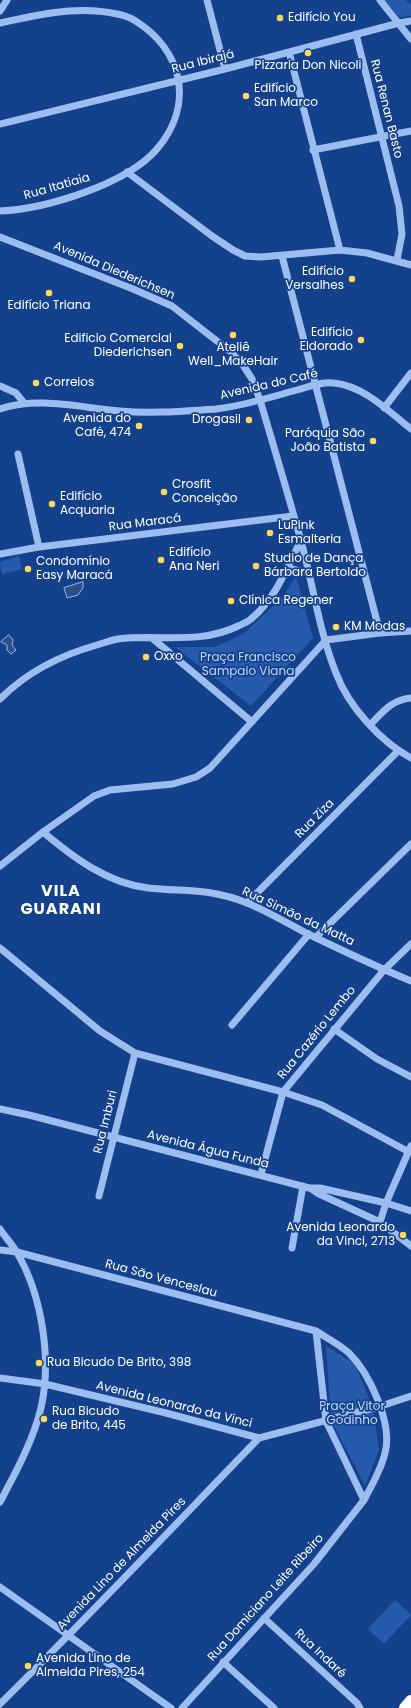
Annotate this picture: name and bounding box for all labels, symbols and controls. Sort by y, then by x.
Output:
place label: Edifício You [288,11,356,25]
marker: Edifício You [275,13,285,23]
street label: Rua Ibirajá [170,47,236,77]
marker: Pizzaria Don Nicoli [303,48,313,58]
street label: Rua Renan Basto [367,58,405,160]
place label: Pizzaria Don Nicoli [255,59,361,73]
place label: Edifício San Marco [254,82,318,110]
marker: Edifício San Marco [241,91,251,101]
street label: Rua Itatiaia [22,171,92,203]
street label: Avenida Diederichsen [51,239,177,303]
place label: Edifício Versalhes [285,265,344,293]
marker: Edifício Versalhes [347,274,357,284]
marker: Edifício Triana [44,288,54,298]
place label: Edifício Triana [7,299,91,313]
place label: Edifício Eldorado [300,326,353,354]
marker: Ateliê Well_MakeHair [228,330,238,340]
place label: Edificio Comercial Diederichsen [64,332,172,360]
marker: Edifício Eldorado [356,335,366,345]
marker: Edificio Comercial Diederichsen [175,341,185,351]
place label: Ateliê Well_MakeHair [188,341,278,369]
street label: Avenida do Café [219,367,319,403]
place label: Correios [44,376,94,390]
marker: Correios [31,378,41,388]
place label: Avenida do Café, 474 [63,412,131,440]
place label: Drogasil [192,413,241,427]
marker: Drogasil [244,415,254,425]
marker: Avenida do Café, 474 [134,421,144,431]
place label: Paróquia São João Batista [285,427,365,455]
marker: Paróquia São João Batista [368,436,378,446]
place label: Crosfit Conceição [172,478,237,506]
marker: Crosfit Conceição [159,487,169,497]
place label: Edifício Acquaria [60,490,115,518]
marker: Edifício Acquaria [47,499,57,509]
street label: Rua Maracá [108,511,182,535]
place label: LuPink Esmalteria [278,519,341,547]
marker: LuPink Esmalteria [265,528,275,538]
place label: Edifício Ana Neri [169,546,219,574]
place label: Studio de Dança Bárbara Bertoldo [264,552,366,580]
place label: Condomínio Easy Maracá [36,555,113,583]
marker: Edifício Ana Neri [156,555,166,565]
marker: Studio de Dança Bárbara Bertoldo [251,561,261,571]
marker: Condomínio Easy Maracá [23,564,33,574]
place label: Clínica Regener [239,594,333,608]
marker: Clínica Regener [226,596,236,606]
place label: KM Modas [344,620,405,634]
marker: KM Modas [331,622,341,632]
place label: Oxxo [154,650,183,664]
park label: Praça Francisco Sampaio Viana [200,651,296,679]
marker: Oxxo [141,652,151,662]
street label: Rua Ziza [292,796,338,842]
district label: VILA GUARANI [20,882,102,920]
street label: Rua Simão da Matta [240,885,356,949]
street label: Rua Cazério Lembo [275,984,359,1082]
street label: Rua Imburi [91,1089,121,1155]
street label: Avenida Água Funda [146,1128,270,1172]
place label: Avenida Leonardo da Vinci, 2713 [286,1221,395,1249]
marker: Avenida Leonardo da Vinci, 2713 [398,1230,408,1240]
street label: Rua São Venceslau [103,1257,219,1301]
place label: Rua Bicudo De Brito, 398 [47,1356,191,1370]
marker: Rua Bicudo De Brito, 398 [34,1358,44,1368]
street label: Avenida Leonardo da Vinci [94,1379,254,1431]
park label: Praça Vitor Godinho [319,1400,385,1428]
place label: Rua Bicudo de Brito, 445 [52,1405,126,1433]
marker: Rua Bicudo de Brito, 445 [39,1414,49,1424]
street label: Avenida Lino de Almeida Pires [55,1495,189,1633]
street label: Rua Domiciano Leite Ribeiro [205,1531,327,1665]
street label: Rua Indaré [291,1627,349,1681]
place label: Avenida Lino de Almeida Pires, 254 [36,1652,145,1680]
marker: Avenida Lino de Almeida Pires, 254 [23,1661,33,1671]

